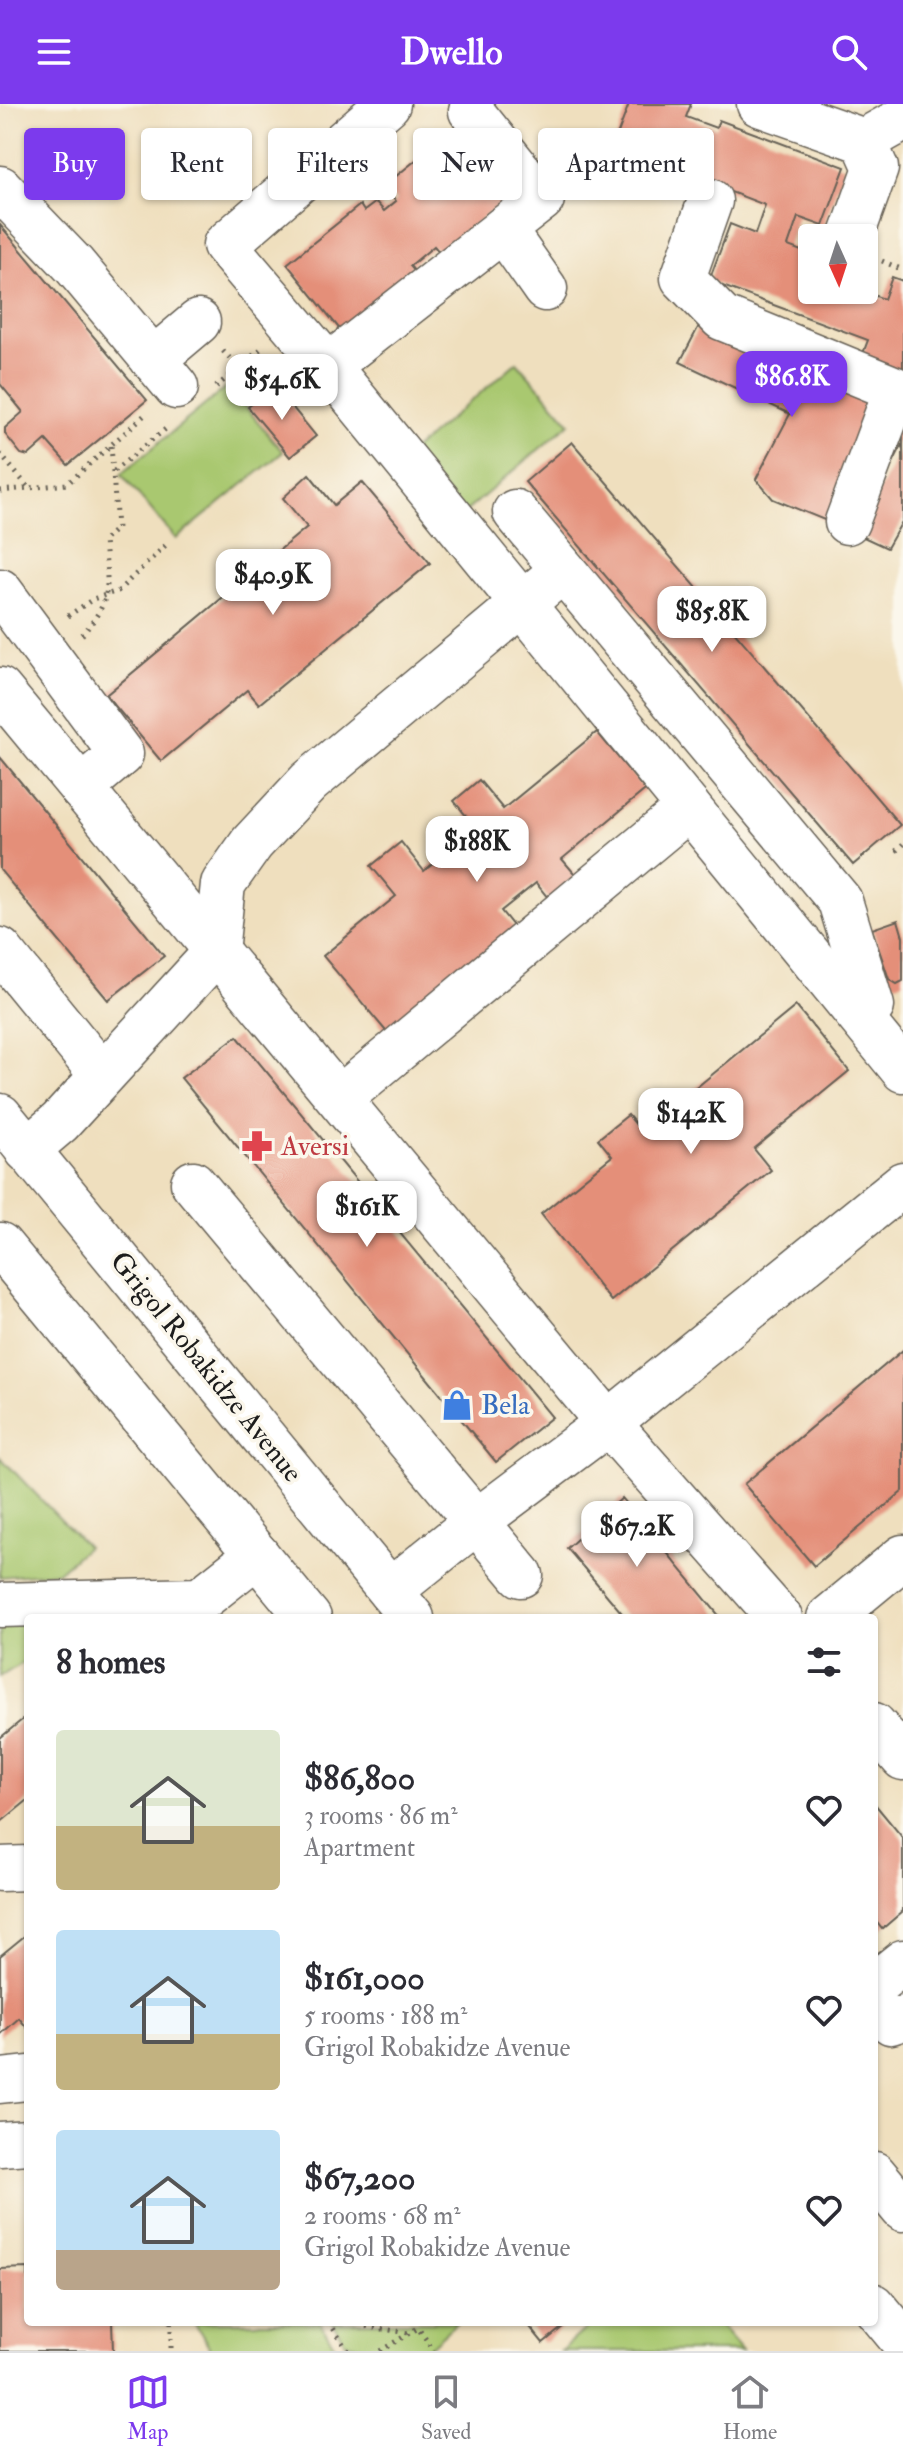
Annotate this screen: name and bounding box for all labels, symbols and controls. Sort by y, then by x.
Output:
icon: menu [32,30,76,74]
text: Dwello [401,30,502,75]
icon: search [827,30,871,74]
chip: Buy [24,128,125,200]
chip: Rent [141,128,252,200]
chip: Filters [268,128,397,200]
chip: New [413,128,522,200]
chip: Apartment [538,128,714,200]
north arrow [798,224,878,304]
map controls [798,224,878,304]
pin: $86.8K [727,351,857,419]
pin: $54.6K [217,354,347,422]
text: $86.8K [754,361,830,393]
text: $54.6K [244,364,320,396]
pin: $40.9K [208,549,338,617]
text: $40.9K [234,559,312,591]
pin: $85.8K [647,586,777,654]
text: $85.8K [675,596,749,628]
pin: $188K [421,816,533,884]
text: $188K [444,826,510,858]
pin: $142K [635,1088,747,1156]
text: $142K [656,1098,726,1130]
pharmacy icon: Aversi [240,1129,274,1163]
place label: Aversi [280,1129,349,1164]
pin: $161K [311,1181,423,1249]
text: $161K [335,1191,399,1223]
street label: Grigol Robakidze Avenue [102,1245,310,1490]
shop icon: Bela [440,1388,474,1422]
place label: Bela [481,1388,530,1423]
pin: $67.2K [572,1501,702,1569]
text: $67.2K [599,1511,675,1543]
icon: filters [802,1640,846,1684]
text: 8 homes [56,1641,165,1684]
text: $86,800 [304,1757,415,1800]
icon: home [120,1762,216,1858]
icon: heart [802,1788,846,1832]
text: 3 rooms · 86 m² [304,1800,458,1832]
text: Apartment [304,1832,415,1864]
text: $161,000 [304,1957,425,2000]
icon: home [120,1962,216,2058]
icon: heart [802,1988,846,2032]
text: 5 rooms · 188 m² [304,2000,467,2032]
text: Grigol Robakidze Avenue [304,2032,570,2064]
text: $67,200 [304,2157,416,2200]
icon: home [120,2162,216,2258]
icon: heart [802,2188,846,2232]
text: 2 rooms · 68 m² [304,2200,461,2232]
text: Grigol Robakidze Avenue [304,2232,570,2264]
tab: Map [126,2370,170,2446]
tab: Saved [421,2370,471,2446]
tab: Home [723,2370,777,2446]

